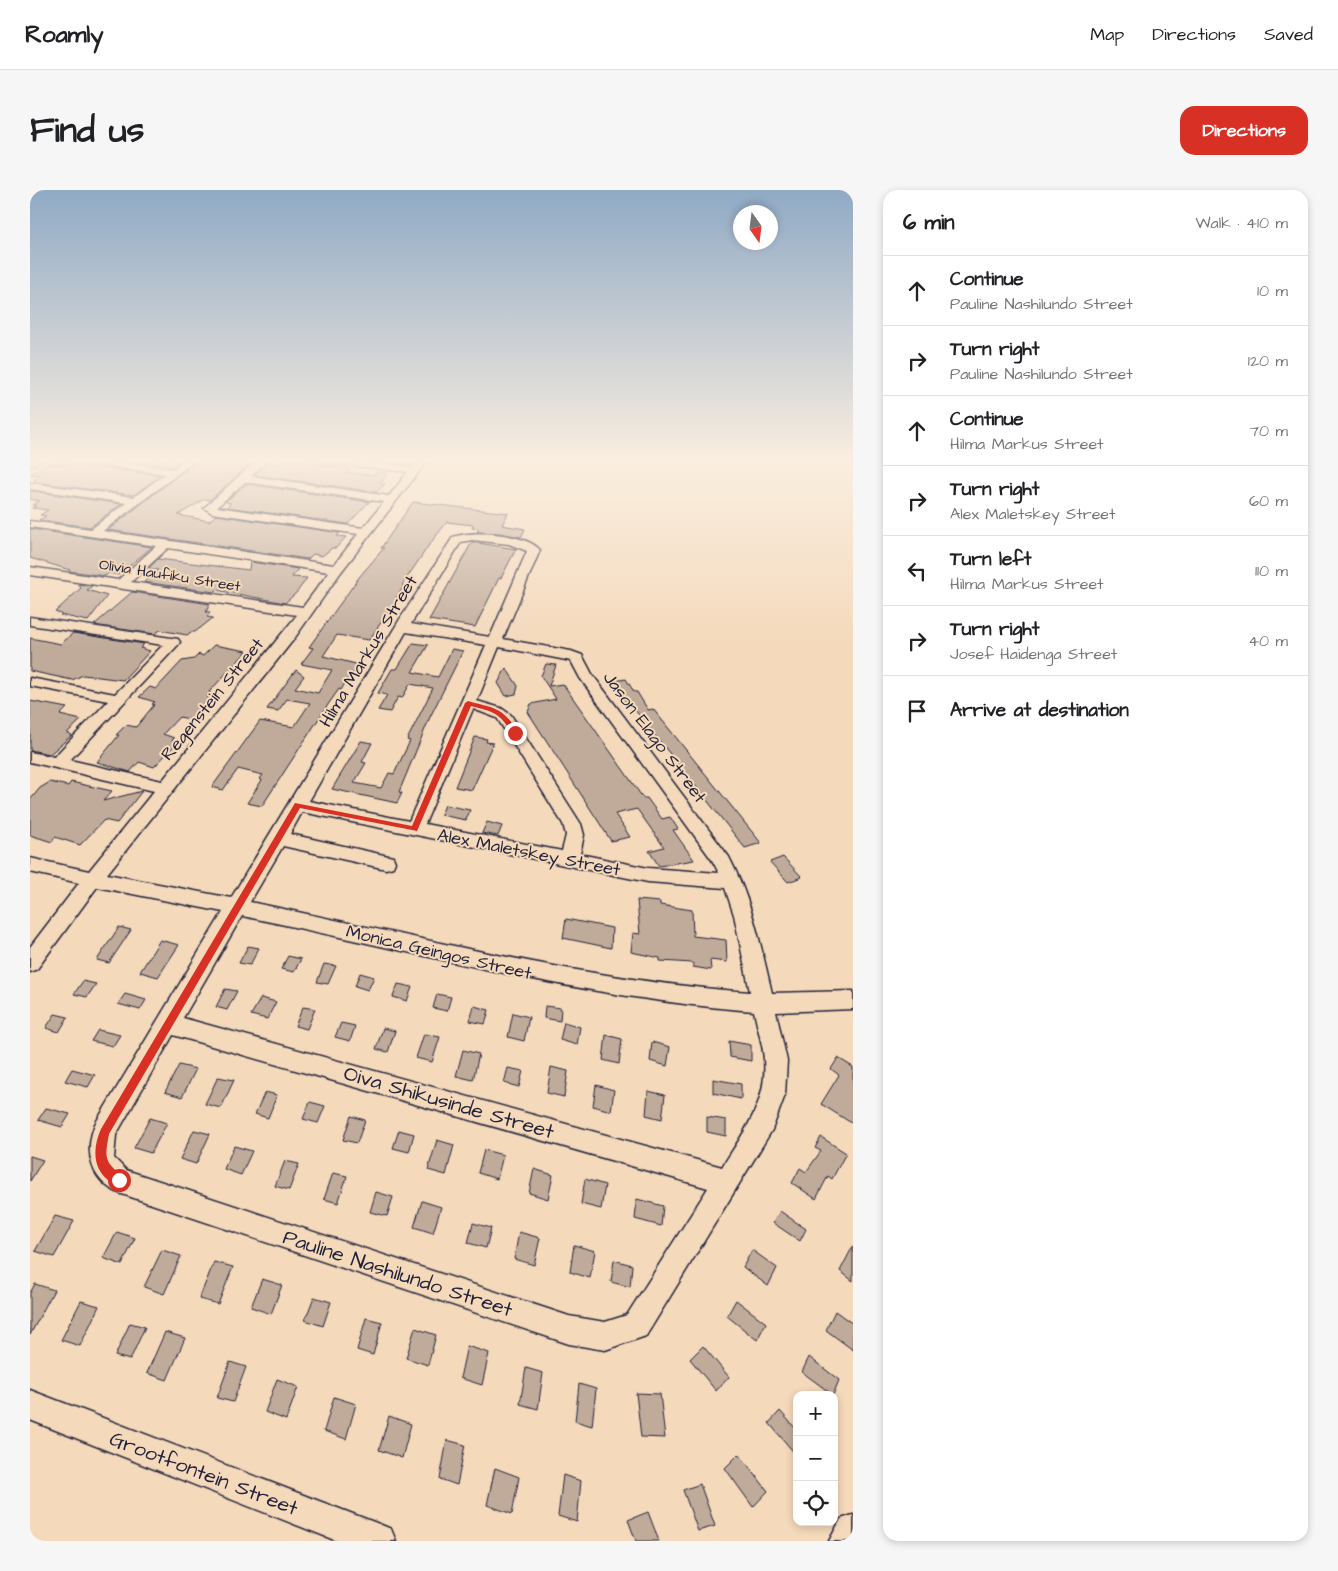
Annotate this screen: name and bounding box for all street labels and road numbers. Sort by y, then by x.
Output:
street label: Olivia Haufiku Street [98,554,242,597]
street label: Hilma Markus Street [313,570,424,732]
street label: Regenstein Street [155,632,271,767]
street label: Jason Elago Street [596,666,713,809]
street label: Alex Maletskey Street [435,822,623,884]
street label: Monica Geingos Street [343,919,535,987]
street label: Oiva Shikusinde Street [340,1059,558,1147]
street label: Pauline Nashilundo Street [279,1223,517,1324]
street label: Grootfontein Street [105,1424,303,1523]

